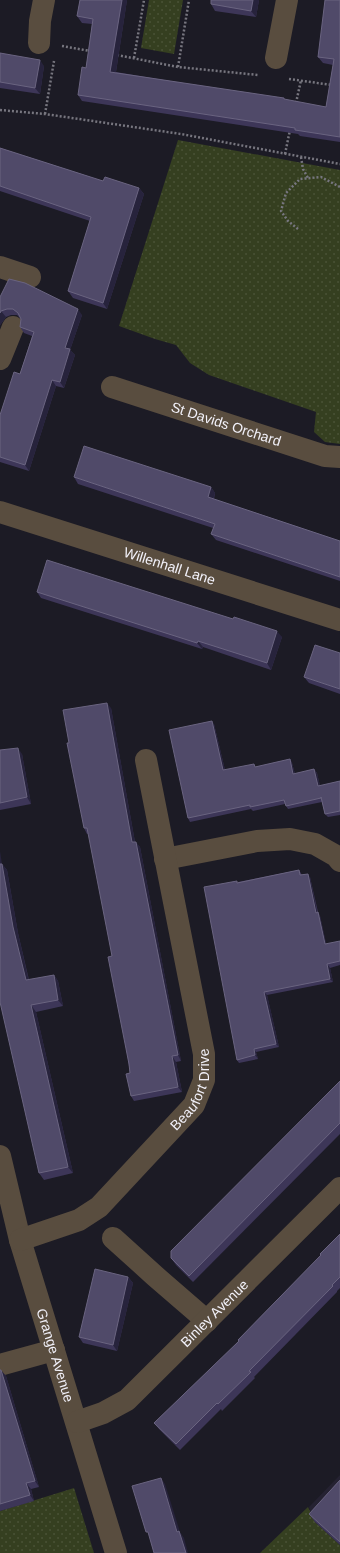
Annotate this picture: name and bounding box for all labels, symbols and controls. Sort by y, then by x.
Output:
street label: St Davids Orchard [169,399,283,449]
street label: Willenhall Lane [122,544,218,588]
street label: Beaufort Drive [167,1047,212,1133]
street label: Binley Avenue [177,1276,251,1350]
street label: Grange Avenue [33,1307,77,1404]

